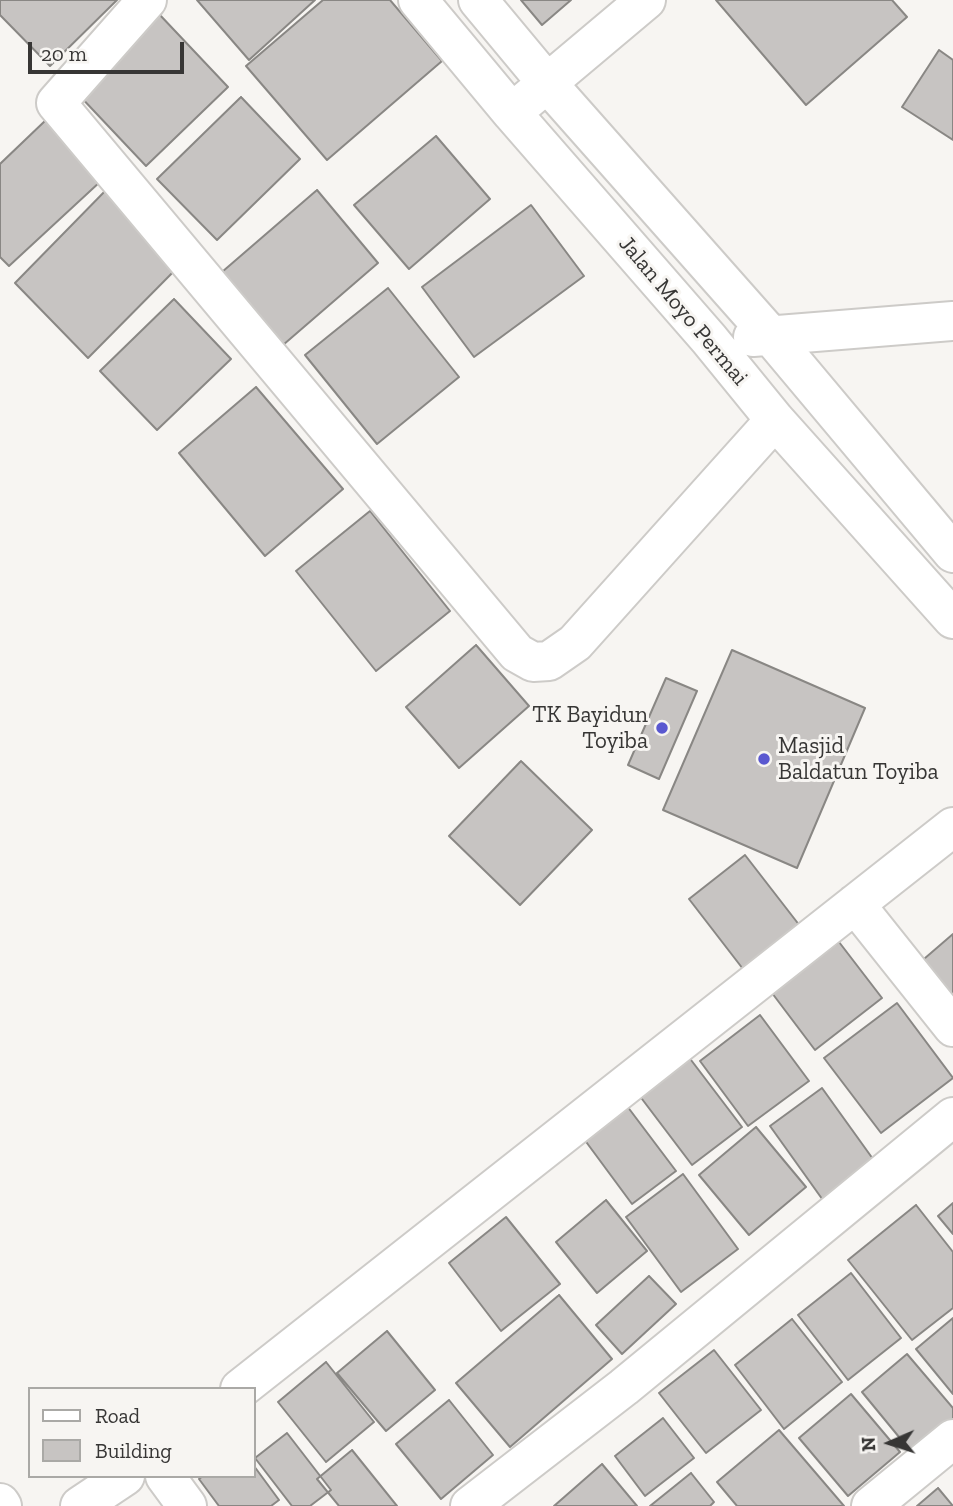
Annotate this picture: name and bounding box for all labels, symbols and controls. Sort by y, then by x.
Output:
scale bar [32,28,187,72]
text: 20 m [41,41,87,66]
street label: Jalan Moyo Permai [612,231,754,391]
place label: TK Bayidun Toyiba [532,701,648,755]
marker: TK Bayidun Toyiba [654,720,670,736]
place label: Masjid Baldatun Toyiba [778,732,939,786]
marker: Masjid Baldatun Toyiba [756,751,772,767]
legend [28,1387,256,1478]
text: Road [95,1403,140,1428]
north arrow [855,1408,925,1478]
text: N [857,1436,880,1452]
text: Building [95,1438,172,1463]

